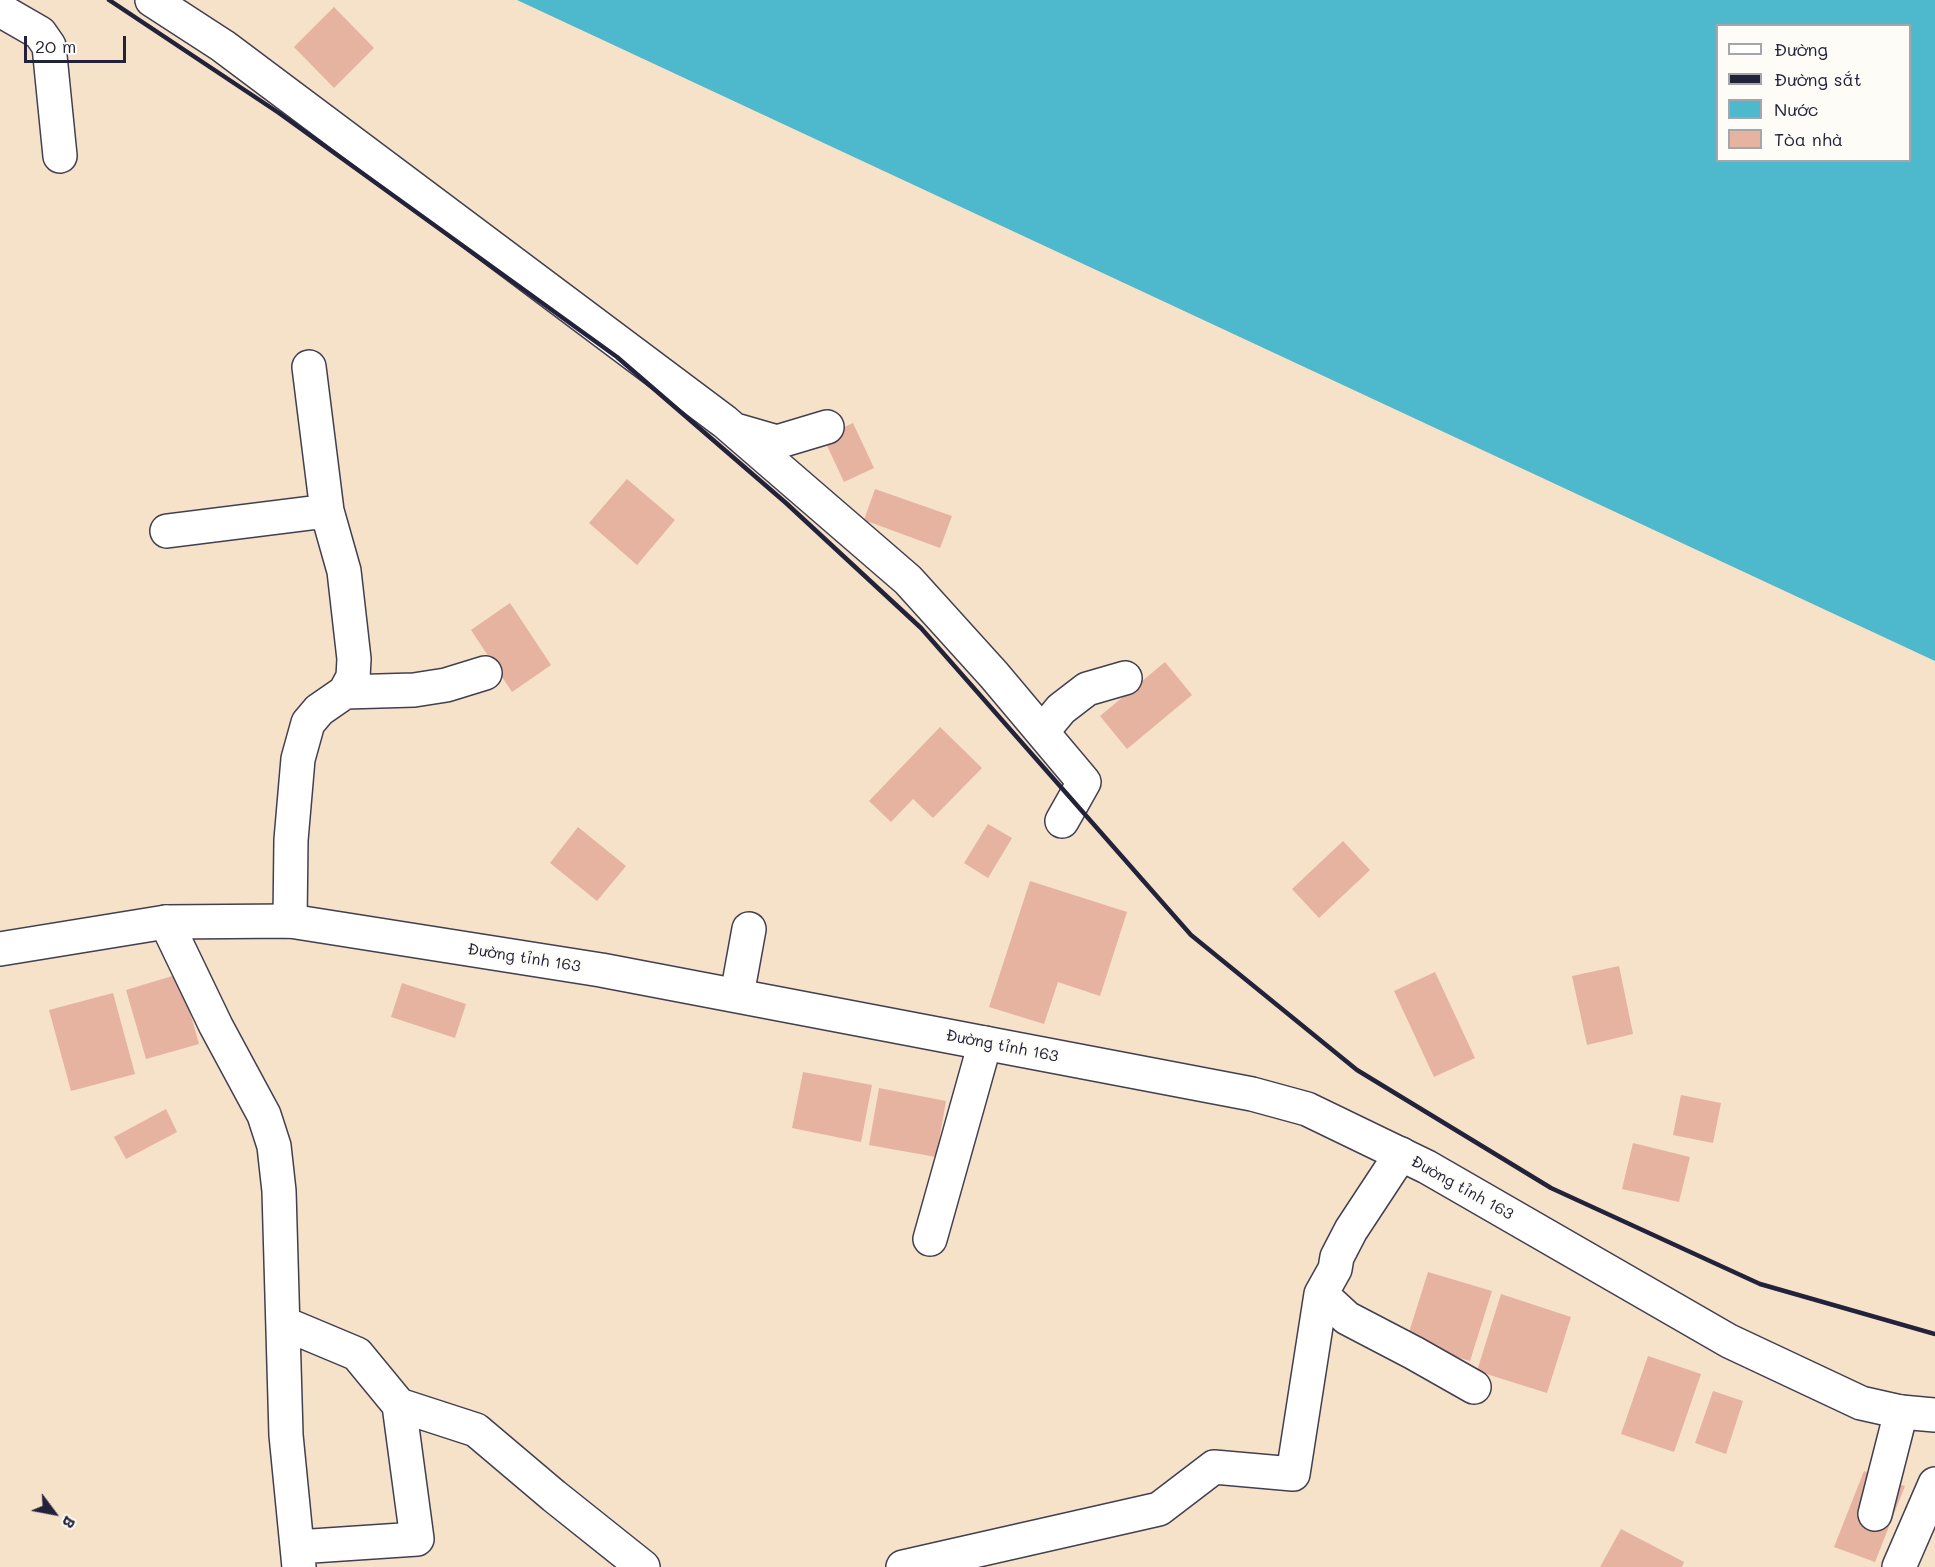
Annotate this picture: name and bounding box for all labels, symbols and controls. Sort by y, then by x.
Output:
scale bar [27,24,129,62]
legend [1716,24,1911,162]
text: 20 m [35,34,76,58]
text: Đường [1774,37,1828,61]
text: Đường sắt [1774,67,1862,91]
text: Nước [1774,97,1818,121]
text: Tòa nhà [1774,127,1843,151]
street label: Đường tỉnh 163 [466,940,582,976]
street label: Đường tỉnh 163 [944,1026,1060,1066]
street label: Đường tỉnh 163 [1407,1152,1517,1224]
north arrow [24,1483,84,1543]
text: B [58,1513,81,1533]

